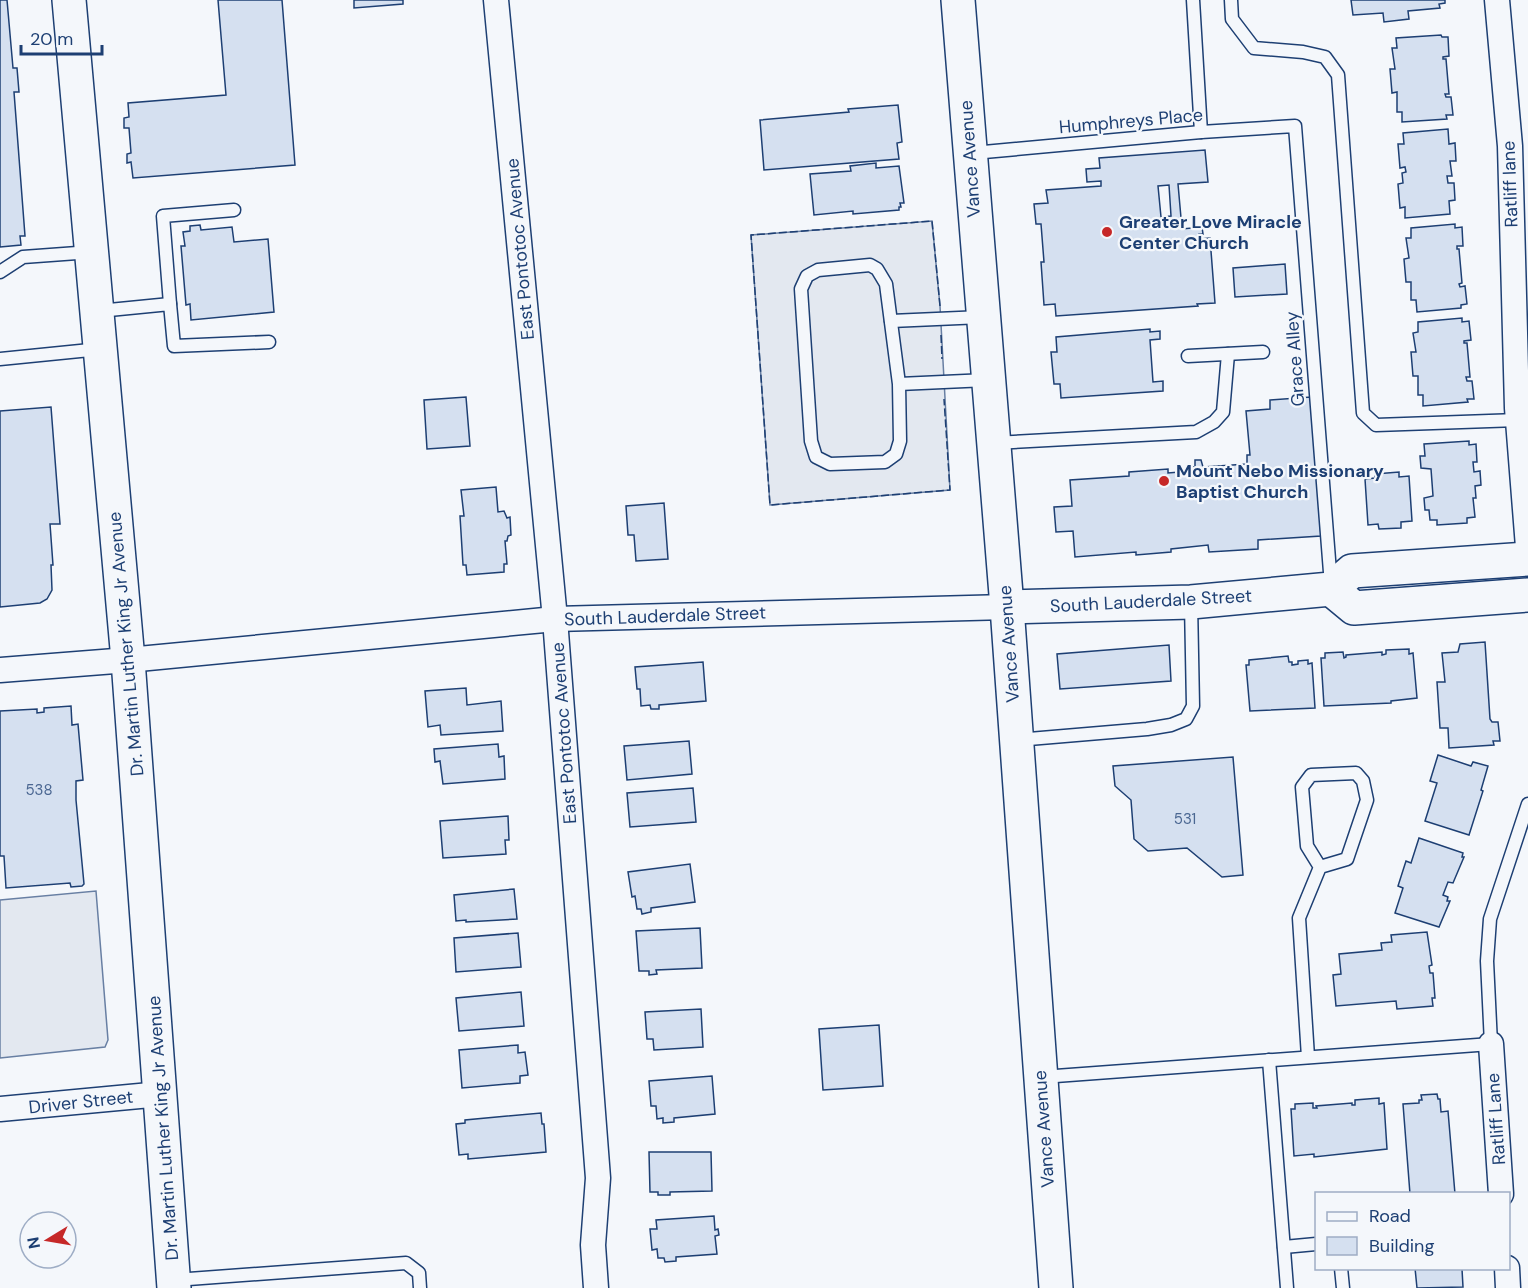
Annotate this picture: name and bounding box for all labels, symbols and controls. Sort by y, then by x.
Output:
scale bar [21,18,102,56]
text: 20 m [30,27,73,51]
street label: Vance Avenue [954,99,986,219]
street label: Humphreys Place [1058,103,1204,139]
street label: Ratliff lane [1496,140,1524,228]
street label: East Pontotoc Avenue [500,157,540,341]
place label: Greater Love Miracle Center Church [1119,210,1302,255]
marker: Greater Love Miracle Center Church [1100,225,1114,239]
street label: Grace Alley [1280,311,1310,407]
place label: Mount Nebo Missionary Baptist Church [1176,459,1384,504]
marker: Mount Nebo Missionary Baptist Church [1157,474,1171,488]
street label: Dr. Martin Luther King Jr Avenue [102,511,150,777]
street label: Vance Avenue [993,584,1025,704]
street label: South Lauderdale Street [1049,584,1253,618]
street label: South Lauderdale Street [564,600,766,632]
street label: East Pontotoc Avenue [546,641,582,825]
house number: 538 [25,780,53,800]
house number: 531 [1174,809,1196,829]
street label: Dr. Martin Luther King Jr Avenue [142,995,184,1261]
street label: Vance Avenue [1028,1069,1060,1189]
street label: Ratliff Lane [1481,1072,1511,1166]
street label: Driver Street [27,1085,135,1119]
legend [1315,1192,1510,1270]
text: Road [1369,1204,1411,1228]
north arrow [18,1210,78,1270]
text: Building [1369,1234,1434,1258]
text: N [22,1235,45,1250]

